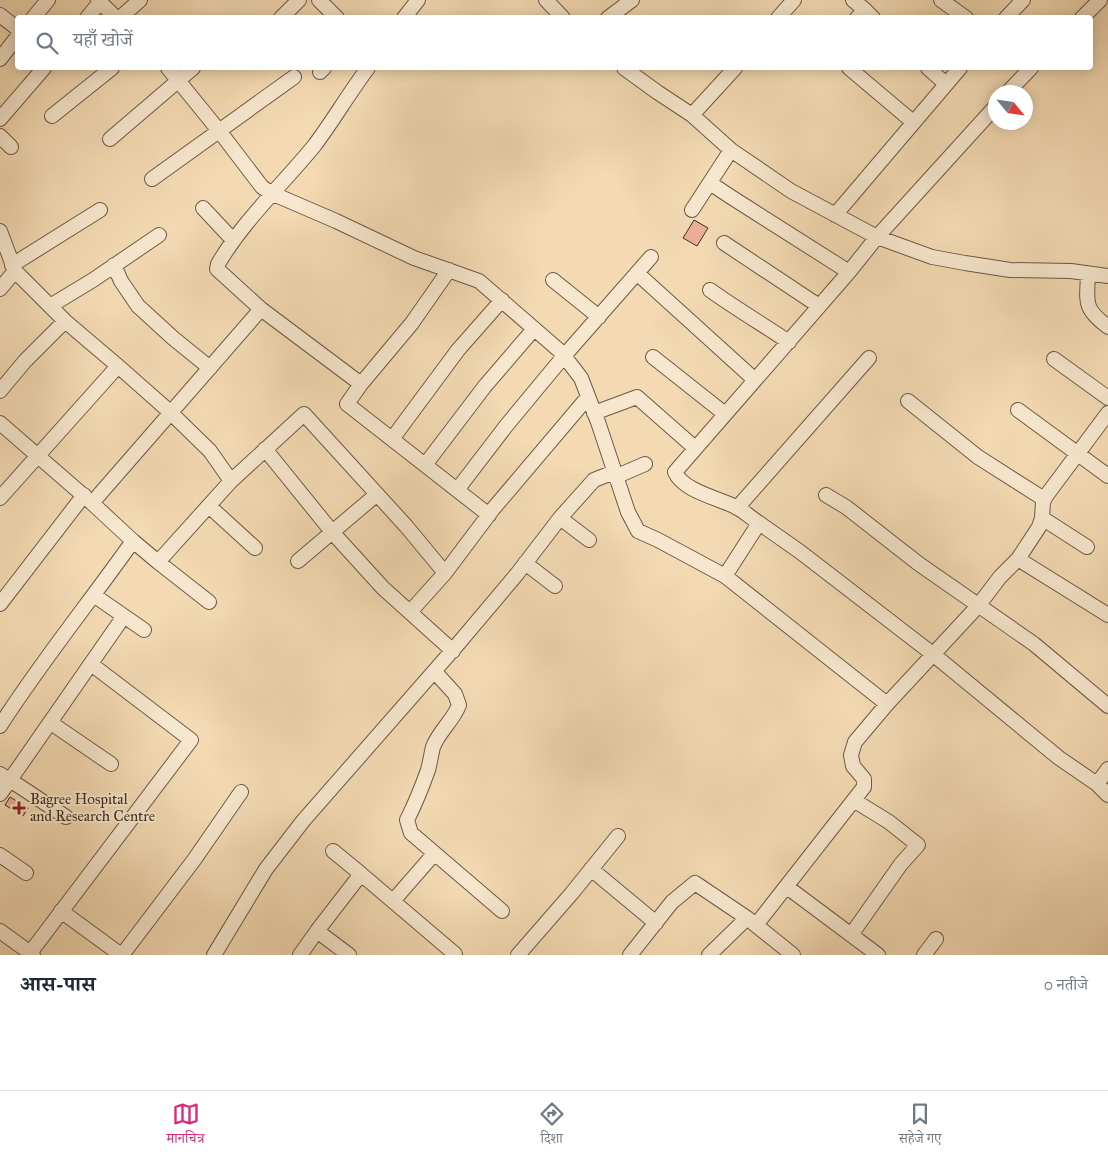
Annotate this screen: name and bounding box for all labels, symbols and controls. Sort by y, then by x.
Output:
search box [15,15,1093,70]
text: यहाँ खोजें [73,28,133,51]
icon: search [33,29,61,57]
north arrow [988,85,1033,130]
place label: Bagree Hospital and Research Centre [30,790,155,825]
marker: Bagree Hospital and Research Centre [12,801,26,815]
text: आस-पास [20,971,95,997]
text: 0 नतीजे [1044,975,1088,994]
tab: मानचित्र [167,1100,205,1152]
tab: दिशा [538,1100,566,1152]
tab: सहेजे गए [899,1100,941,1152]

